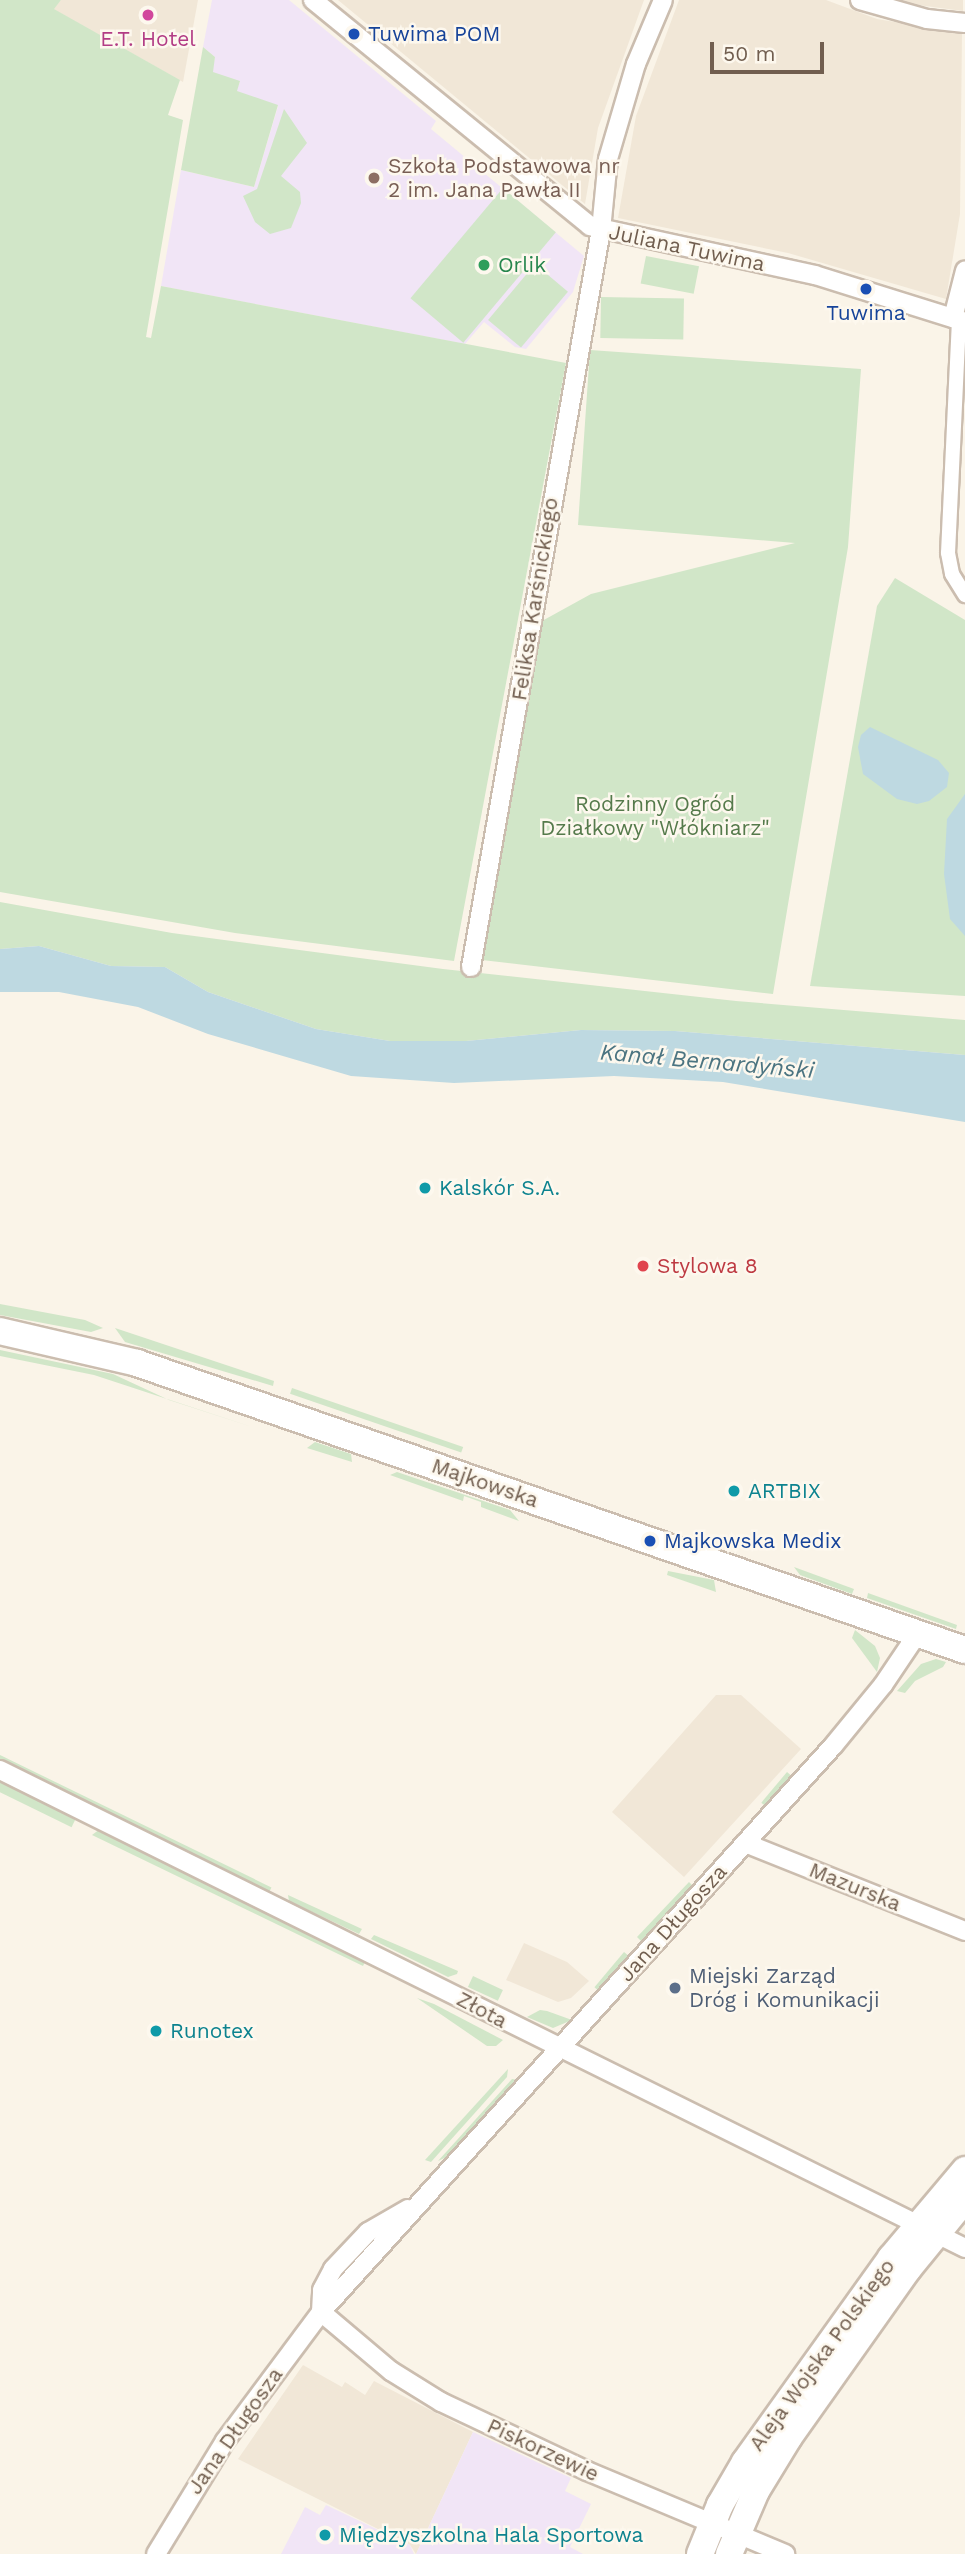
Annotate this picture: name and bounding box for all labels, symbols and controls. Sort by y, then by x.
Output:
marker: E.T. Hotel [140,7,156,23]
place label: Tuwima POM [368,21,501,47]
place label: E.T. Hotel [100,26,196,52]
marker: Tuwima POM [346,26,362,42]
scale bar [713,28,827,72]
text: 50 m [723,41,775,66]
place label: Szkoła Podstawowa nr 2 im. Jana Pawła II [388,153,621,203]
marker: Szkoła Podstawowa nr 2 im. Jana Pawła II [366,170,382,186]
street label: Juliana Tuwima [606,219,768,277]
place label: Orlik [498,252,546,278]
marker: Orlik [476,257,492,273]
marker: Tuwima [858,281,874,297]
place label: Tuwima [826,300,906,326]
street label: Feliksa Karśnickiego [506,495,564,703]
park label: Rodzinny Ogród Działkowy "Włókniarz" [540,791,770,841]
water label: Kanał Bernardyński [599,1039,815,1085]
place label: Kalskór S.A. [439,1175,561,1201]
marker: Kalskór S.A. [417,1180,433,1196]
place label: Stylowa 8 [657,1253,758,1279]
marker: Stylowa 8 [635,1258,651,1274]
street label: Majkowska [428,1453,542,1513]
place label: ARTBIX [748,1478,821,1504]
marker: ARTBIX [726,1483,742,1499]
place label: Majkowska Medix [664,1528,842,1554]
marker: Majkowska Medix [642,1533,658,1549]
street label: Mazurska [805,1857,905,1917]
street label: Jana Długosza [614,1859,732,1987]
place label: Miejski Zarząd Dróg i Komunikacji [689,1963,880,2013]
marker: Miejski Zarząd Dróg i Komunikacji [667,1980,683,1996]
street label: Złota [453,1986,511,2034]
place label: Runotex [170,2018,254,2044]
marker: Runotex [148,2023,164,2039]
street label: Aleja Wojska Polskiego [743,2254,901,2456]
street label: Jana Długosza [182,2363,288,2499]
street label: Piskorzewie [483,2413,603,2487]
place label: Międzyszkolna Hala Sportowa [339,2522,644,2548]
marker: Międzyszkolna Hala Sportowa [317,2527,333,2543]

